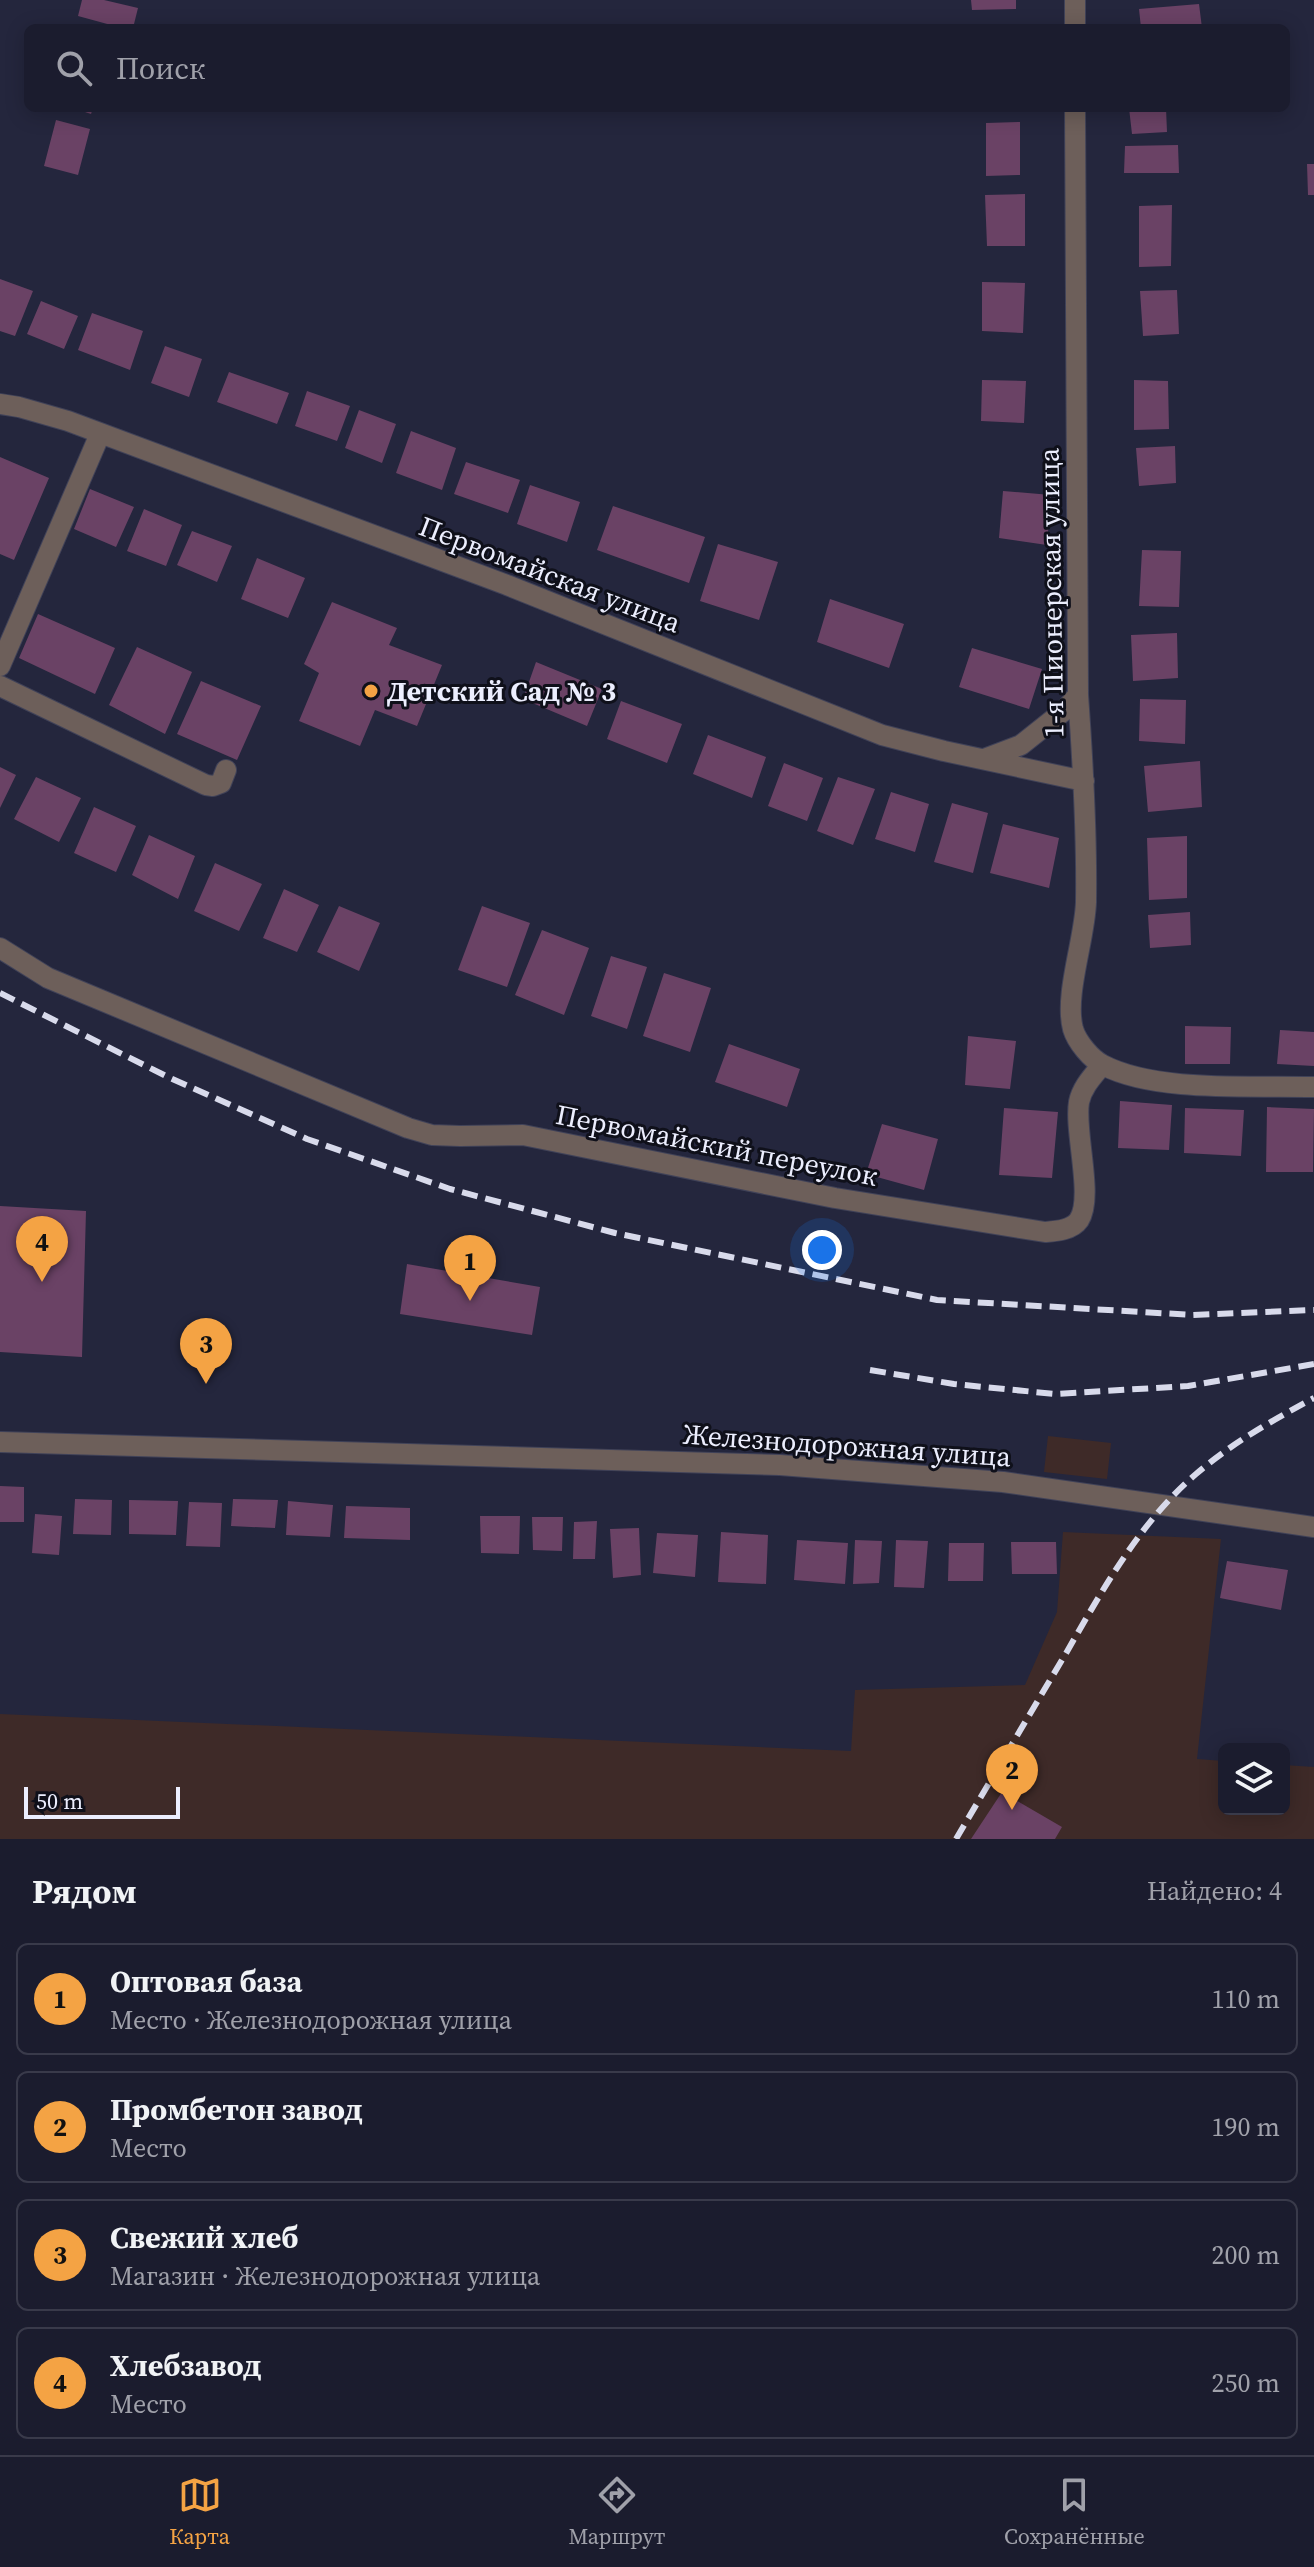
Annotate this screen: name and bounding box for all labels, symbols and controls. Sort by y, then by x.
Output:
search box [24,24,1290,112]
icon: search [52,46,96,90]
text: Поиск [116,48,205,89]
street label: 1-я Пионерская улица [1029,447,1073,738]
street label: Первомайская улица [414,507,687,642]
place label: Детский Сад № 3 [387,672,616,710]
marker: Детский Сад № 3 [362,682,380,700]
street label: Первомайский переулок [553,1095,882,1195]
pin: 4 [16,1216,68,1282]
your location [802,1230,842,1270]
pin: 1 [444,1235,496,1301]
pin: 3 [180,1318,232,1384]
street label: Железнодорожная улица [682,1415,1013,1475]
map controls [1218,1743,1290,1815]
button: layers [1218,1743,1290,1815]
pin: 2 [986,1744,1038,1810]
scale bar [24,1783,180,1819]
text: 50 m [36,1786,83,1816]
text: Рядом [32,1868,137,1914]
text: Найдено: 4 [1147,1873,1282,1909]
text: Оптовая база [110,1961,302,2002]
text: 1 [53,1981,67,2017]
text: 110 m [1212,1981,1280,2017]
text: Место · Железнодорожная улица [110,2002,512,2038]
text: Промбетон завод [110,2089,363,2130]
text: 2 [53,2109,67,2145]
text: 190 m [1212,2109,1280,2145]
text: Место [110,2130,187,2166]
text: Свежий хлеб [110,2217,299,2258]
text: 3 [53,2237,67,2273]
text: 200 m [1212,2237,1280,2273]
text: Магазин · Железнодорожная улица [110,2258,540,2294]
text: Хлебзавод [110,2345,262,2386]
text: 4 [53,2365,67,2401]
text: 250 m [1212,2365,1280,2401]
text: Место [110,2386,187,2422]
tab: Карта [169,2473,230,2551]
tab: Маршрут [568,2473,665,2551]
tab: Сохранённые [1004,2473,1145,2551]

